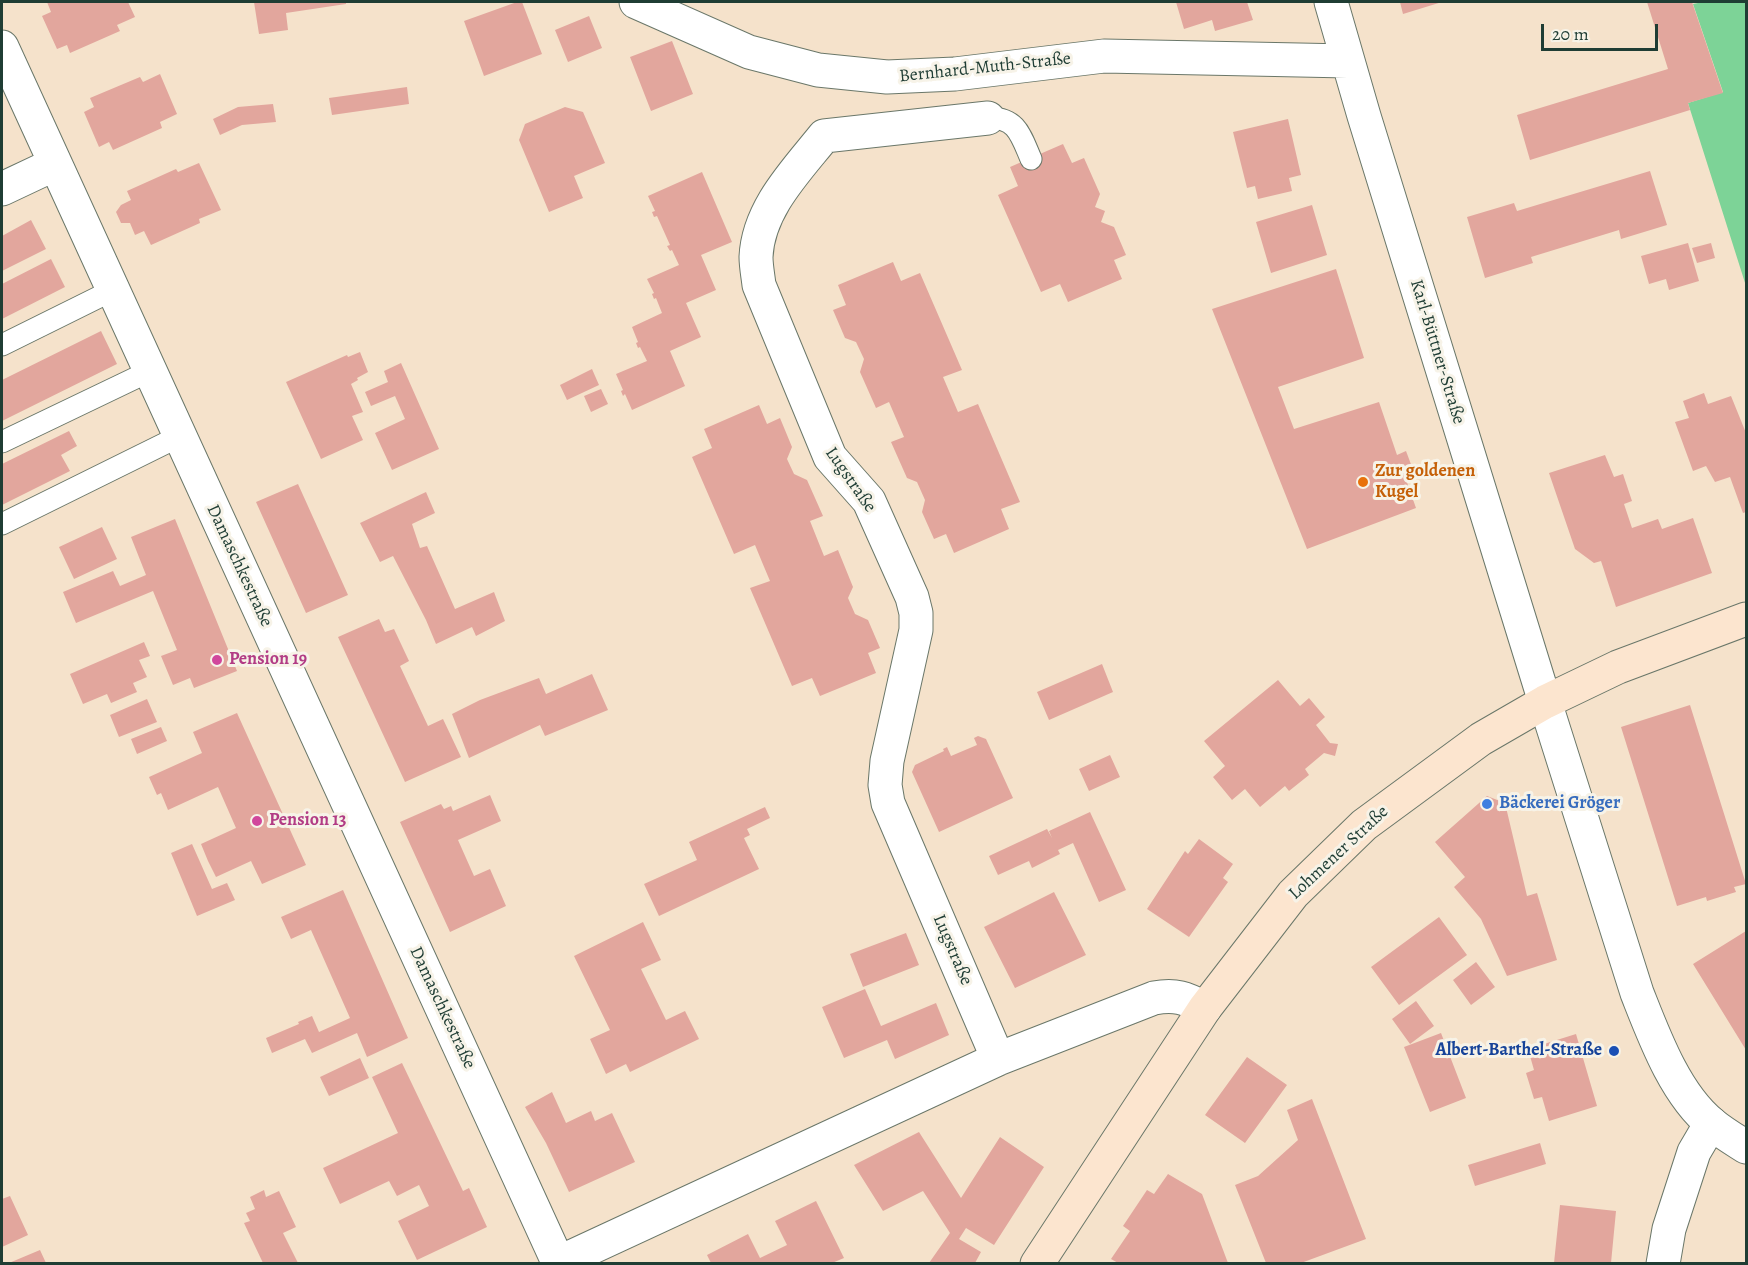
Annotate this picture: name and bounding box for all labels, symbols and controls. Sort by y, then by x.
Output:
scale bar [1544,12,1661,50]
text: 20 m [1552,22,1589,46]
street label: Bernhard-Muth-Straße [898,48,1072,88]
street label: Karl-Büttner-Straße [1405,277,1469,427]
street label: Lugstraße [820,443,880,517]
place label: Zur goldenen Kugel [1375,461,1475,504]
marker: Zur goldenen Kugel [1356,475,1370,489]
street label: Damaschkestraße [201,501,277,631]
place label: Pension 19 [229,649,307,671]
marker: Pension 19 [210,653,224,667]
place label: Bäckerei Gröger [1499,793,1620,815]
marker: Bäckerei Gröger [1480,797,1494,811]
street label: Lohmener Straße [1285,801,1393,905]
place label: Pension 13 [269,810,347,832]
marker: Pension 13 [250,814,264,828]
street label: Lugstraße [927,911,977,989]
street label: Damaschkestraße [404,943,480,1073]
place label: Albert-Barthel-Straße [1435,1040,1602,1062]
marker: Albert-Barthel-Straße [1607,1044,1621,1058]

